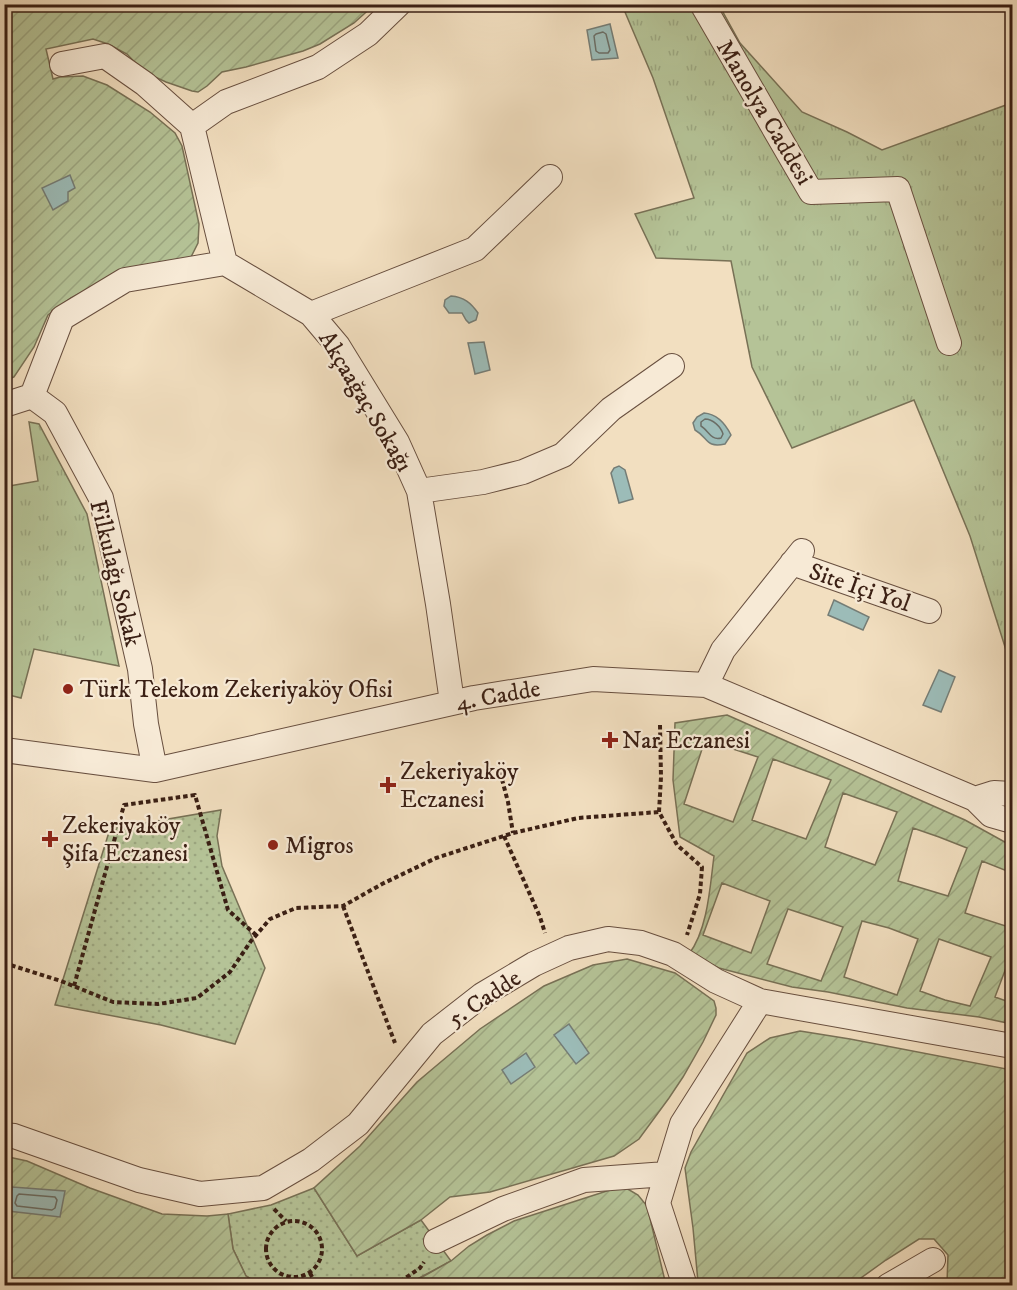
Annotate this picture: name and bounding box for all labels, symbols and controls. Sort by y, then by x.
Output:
street label: Manolya Caddesi [709,34,819,191]
street label: Akçaağaç Sokağı [311,326,419,477]
street label: Filkulağı Sokak [82,497,148,650]
street label: Site İçi Yol [805,556,915,620]
street label: 4. Cadde [454,674,543,718]
place label: Türk Telekom Zekeriyaköy Ofisi [80,675,393,705]
marker: Türk Telekom Zekeriyaköy Ofisi [61,682,75,696]
place label: Nar Eczanesi [622,726,750,756]
marker: Nar Eczanesi [603,733,617,747]
place label: Zekeriyaköy Eczanesi [400,757,519,815]
marker: Zekeriyaköy Eczanesi [381,778,395,792]
place label: Zekeriyaköy Şifa Eczanesi [62,811,188,869]
place label: Migros [285,831,353,861]
marker: Zekeriyaköy Şifa Eczanesi [43,832,57,846]
marker: Migros [266,838,280,852]
street label: 5. Cadde [442,963,527,1034]

